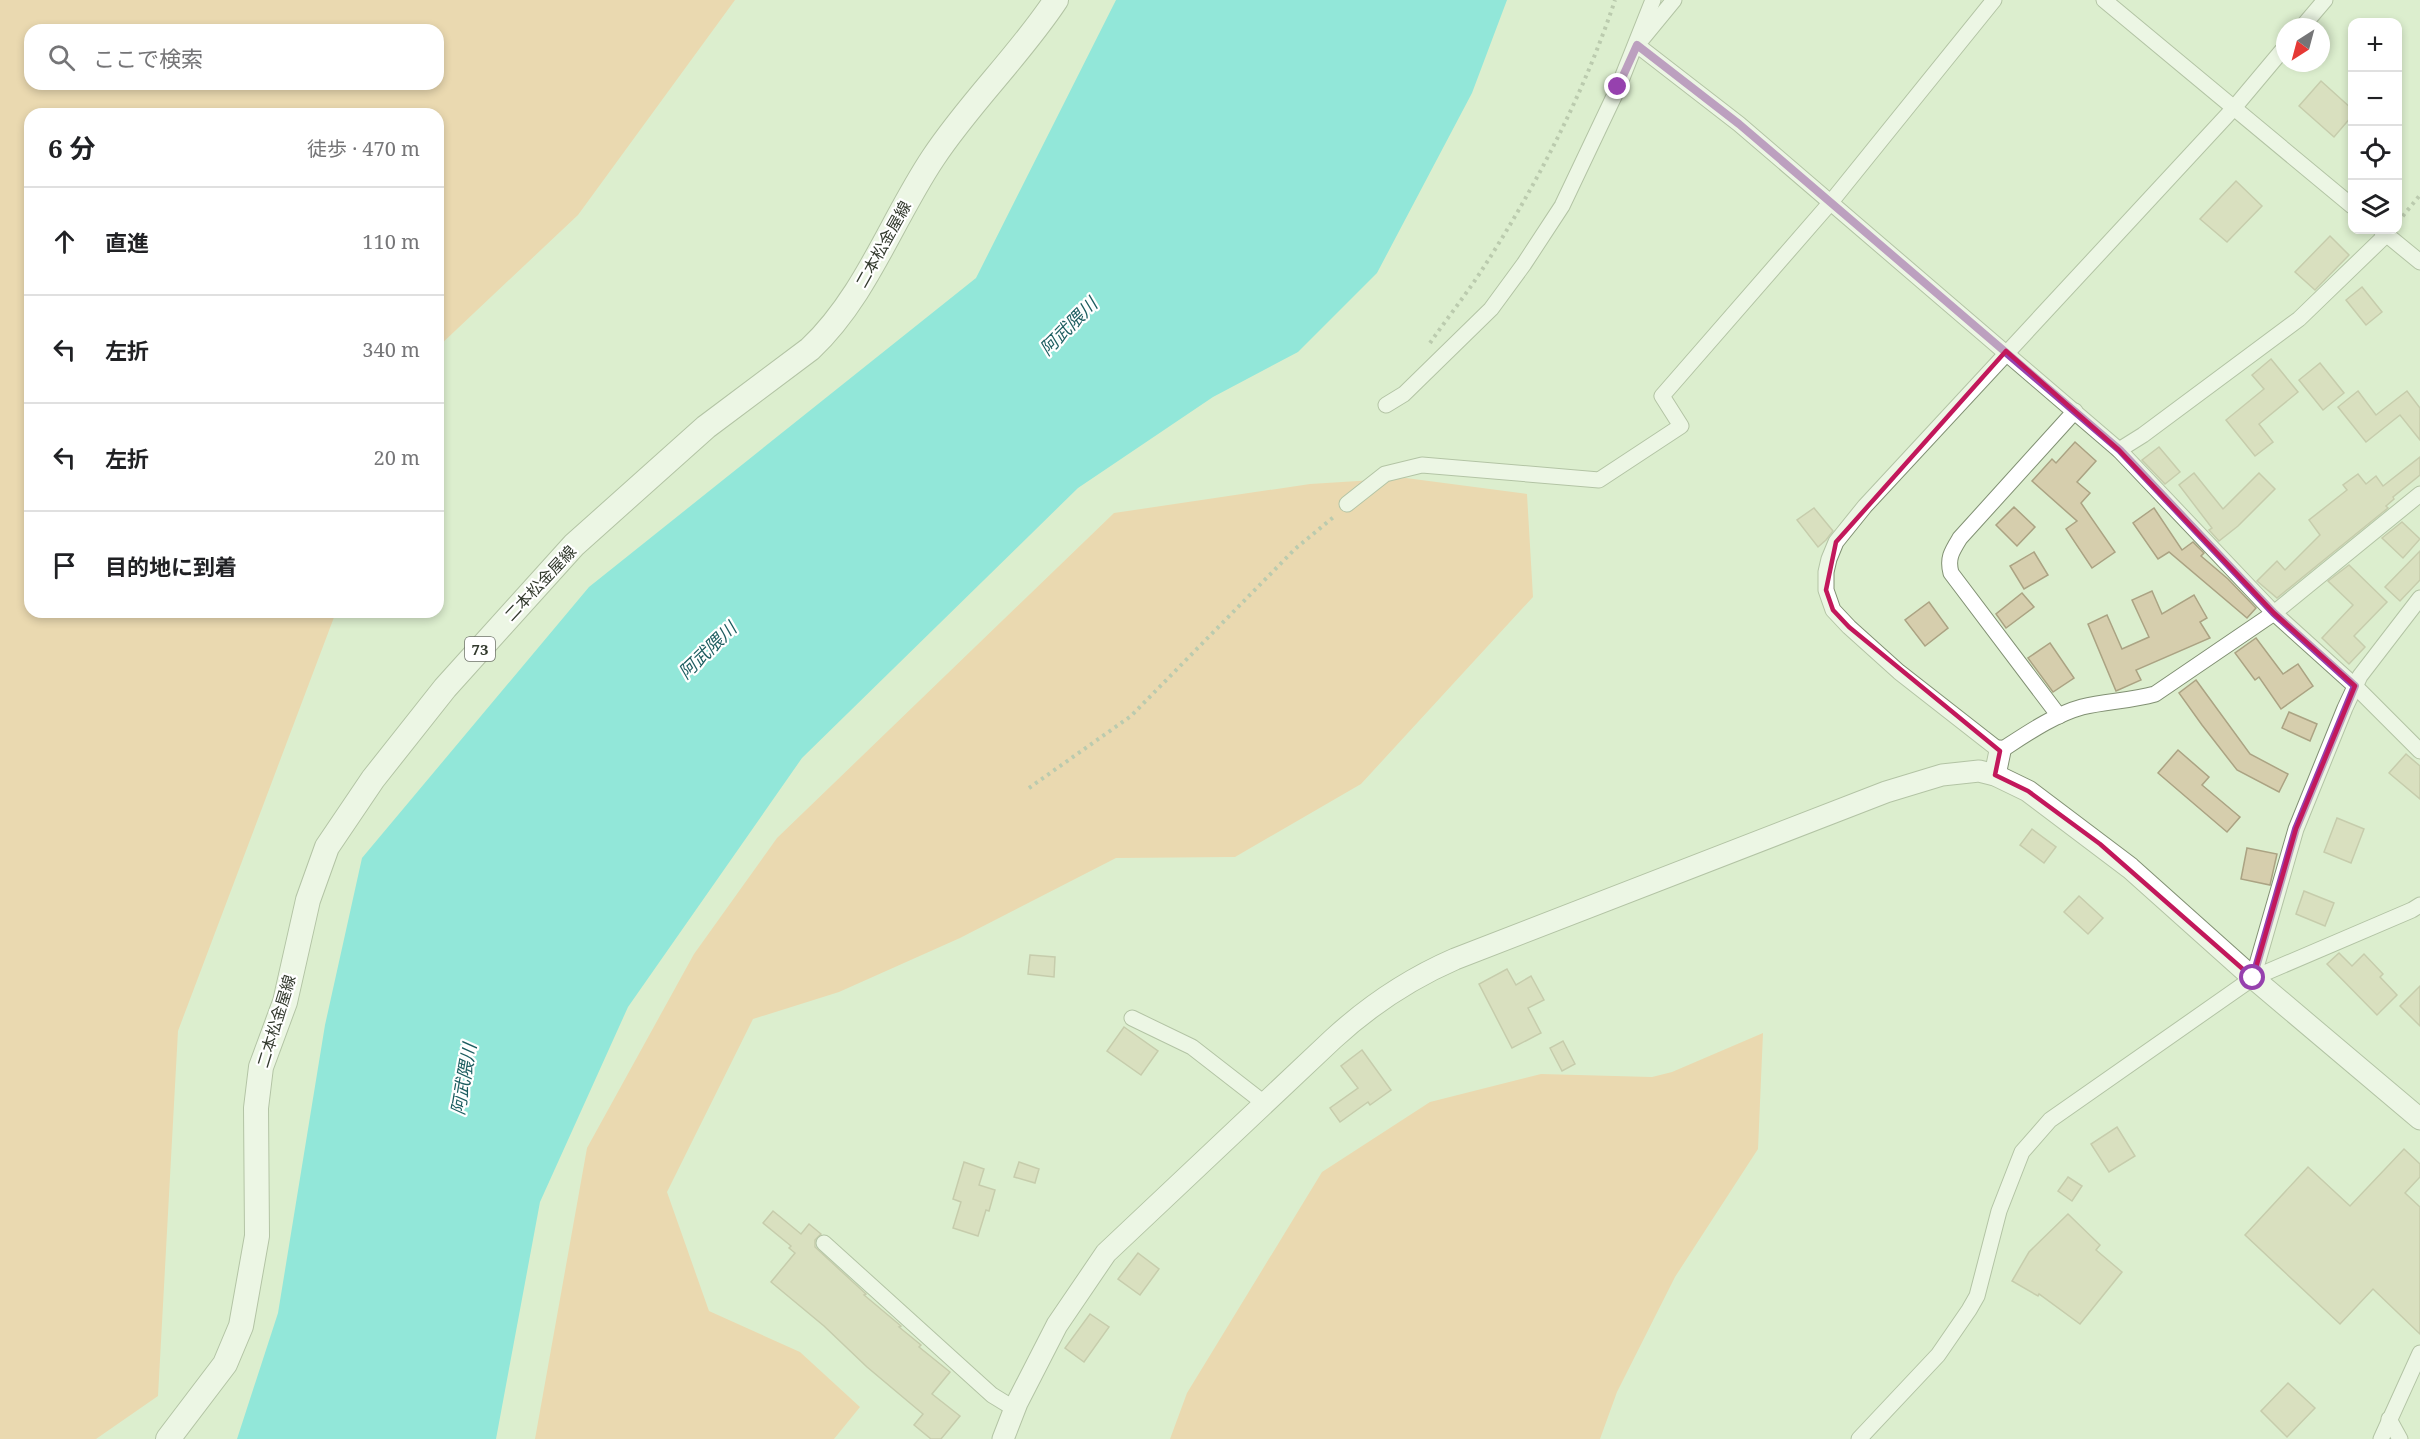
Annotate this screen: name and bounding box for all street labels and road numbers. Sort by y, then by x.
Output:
street label: 二本松金屋線 [850,197,916,291]
street label: 二本松金屋線 [499,540,581,626]
road number: 73 [465,637,495,661]
street label: 二本松金屋線 [251,972,301,1070]

